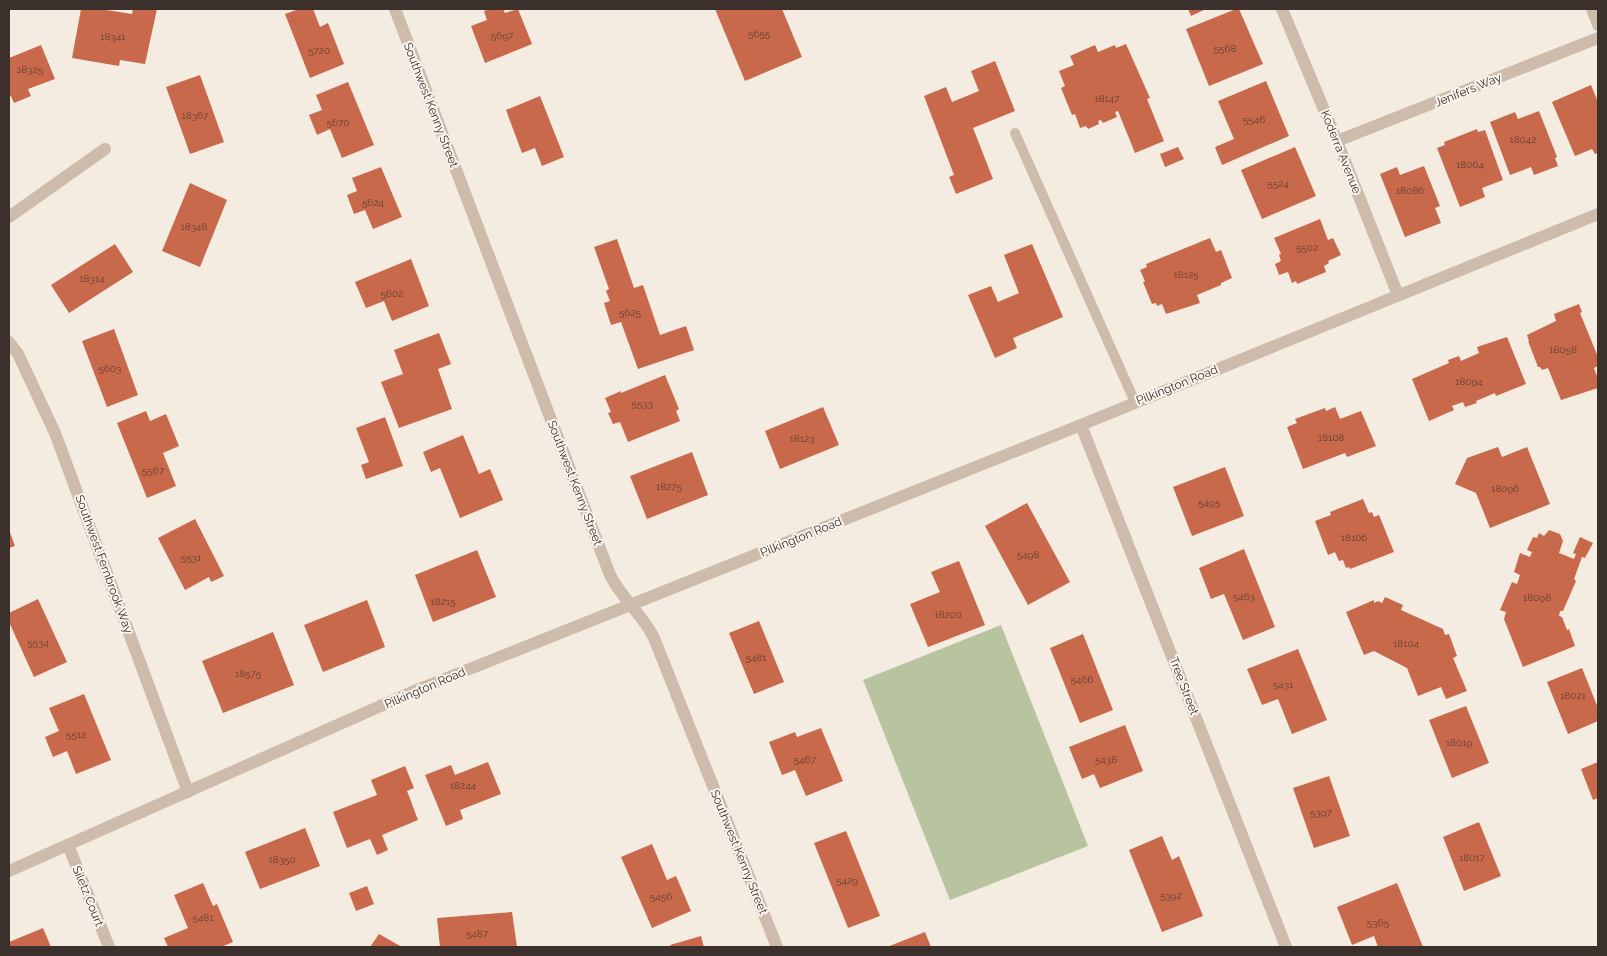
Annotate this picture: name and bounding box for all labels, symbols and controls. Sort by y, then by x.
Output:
house number: 5655 [748,28,771,39]
house number: 5697 [491,30,514,41]
house number: 18341 [100,31,126,42]
street label: Southwest Kenny Street [401,41,461,169]
house number: 5568 [1214,43,1236,54]
house number: 5720 [308,45,330,56]
house number: 18325 [17,64,44,75]
street label: Jenifers Way [1433,70,1504,110]
house number: 18147 [1094,93,1120,104]
street label: Koderra Avenue [1318,108,1364,196]
house number: 18367 [182,110,209,121]
house number: 5546 [1243,114,1265,125]
house number: 5670 [327,117,349,128]
house number: 18042 [1510,134,1537,145]
house number: 18064 [1456,159,1484,170]
house number: 5524 [1267,178,1289,189]
house number: 18086 [1396,185,1424,196]
house number: 5624 [362,197,385,208]
house number: 18348 [181,221,208,232]
house number: 5502 [1296,242,1318,253]
house number: 18125 [1173,269,1199,280]
house number: 18314 [79,273,105,284]
house number: 5602 [381,288,403,299]
house number: 5625 [619,307,642,318]
house number: 18058 [1549,344,1577,355]
street label: Pilkington Road [1134,362,1220,408]
house number: 5603 [99,363,121,374]
house number: 18094 [1455,376,1483,387]
house number: 5533 [631,398,653,409]
street label: Southwest Kenny Street [545,419,605,547]
house number: 18108 [1318,432,1344,443]
house number: 18123 [789,433,815,444]
house number: 5567 [142,465,165,476]
house number: 18275 [656,481,683,492]
house number: 18096 [1491,483,1519,494]
street label: Southwest Fernbrook Way [72,493,136,636]
house number: 5495 [1198,497,1221,508]
street label: Pilkington Road [758,514,844,560]
house number: 18106 [1341,532,1367,543]
house number: 5498 [1017,549,1039,560]
house number: 5531 [181,552,202,563]
house number: 5463 [1233,591,1255,602]
house number: 18098 [1523,592,1551,603]
house number: 18215 [430,596,456,607]
house number: 18200 [934,609,962,620]
house number: 5534 [27,637,49,648]
house number: 18104 [1393,638,1420,649]
house number: 5481 [745,652,767,663]
street label: Tree Street [1167,655,1201,717]
street label: Pilkington Road [382,665,468,711]
house number: 18575 [235,668,262,679]
house number: 5466 [1071,674,1093,685]
house number: 5431 [1273,679,1294,690]
house number: 18021 [1560,690,1587,701]
house number: 5512 [66,729,86,740]
house number: 18019 [1446,737,1472,748]
house number: 5467 [794,754,817,765]
house number: 5438 [1095,754,1117,765]
house number: 18244 [450,780,477,791]
street label: Southwest Kenny Street [708,788,770,916]
house number: 5397 [1310,807,1333,818]
house number: 18017 [1459,852,1486,863]
house number: 18350 [268,854,296,865]
street label: Siletz Court [70,864,106,928]
house number: 5429 [836,875,858,886]
house number: 5392 [1160,890,1182,901]
house number: 5456 [650,891,672,902]
house number: 5481 [192,912,214,923]
house number: 5365 [1367,917,1390,928]
house number: 5487 [466,928,489,939]

